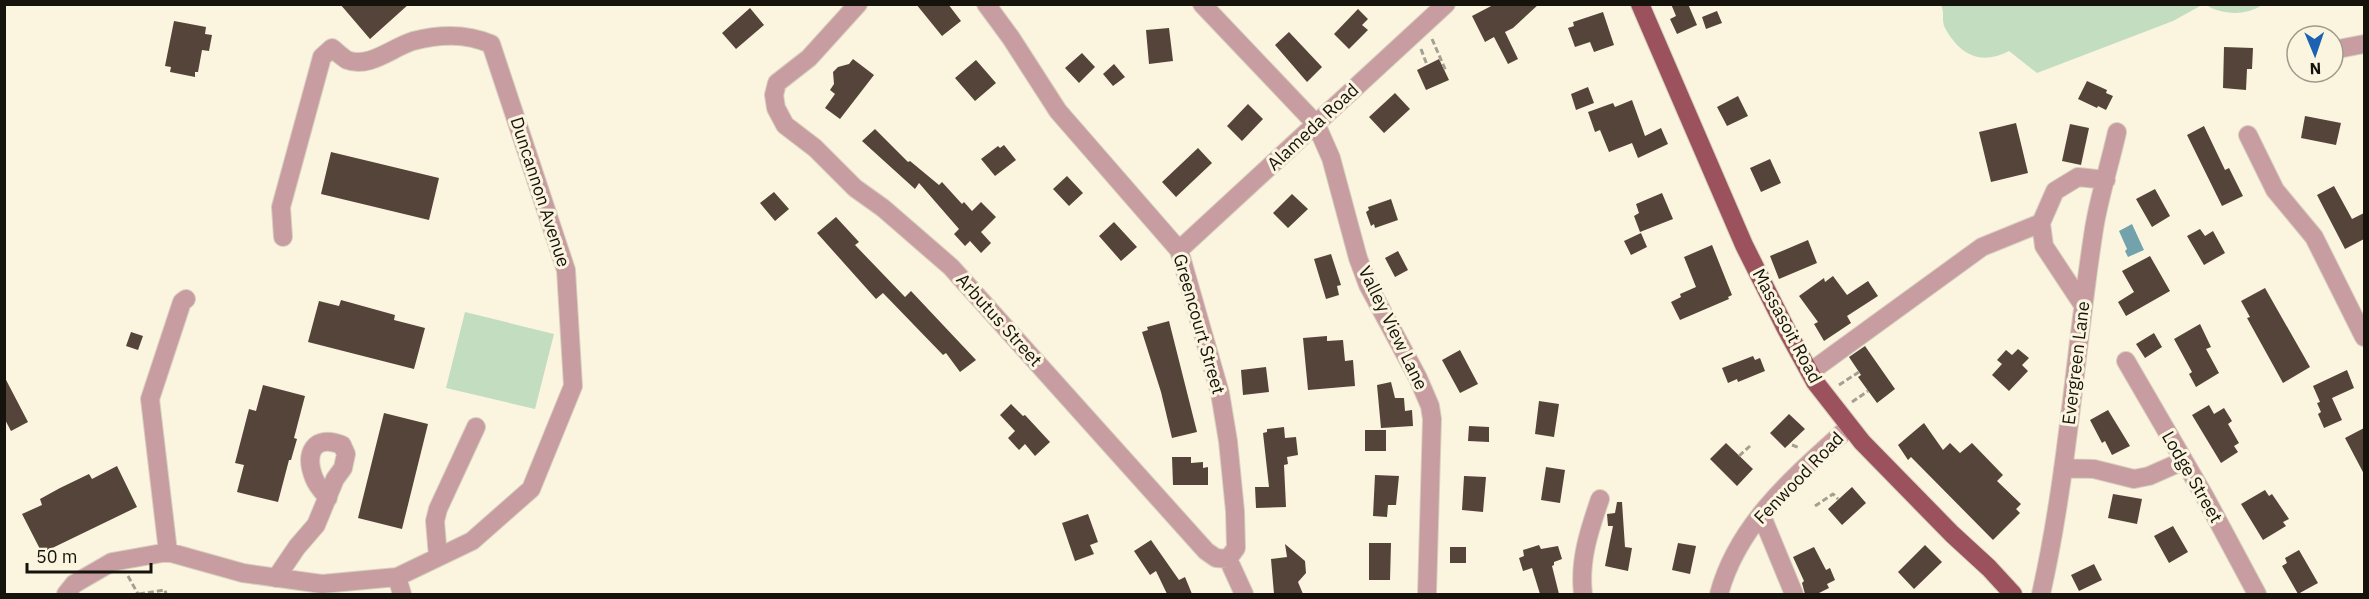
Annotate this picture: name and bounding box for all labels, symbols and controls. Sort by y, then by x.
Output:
north arrow [2285,24,2345,84]
text: N [2309,59,2322,79]
street label: Alameda Road [1262,78,1363,175]
street label: Duncannon Avenue [505,114,576,270]
street label: Greencourt Street [1168,251,1231,397]
street label: Valley View Lane [1354,262,1433,394]
street label: Massasoit Road [1748,264,1827,387]
street label: Arbutus Street [951,268,1047,371]
street label: Evergreen Lane [2057,300,2095,426]
street label: Fenwood Road [1749,427,1848,529]
street label: Lodge Street [2157,427,2228,527]
scale bar [27,536,152,574]
text: 50 m [36,545,78,568]

